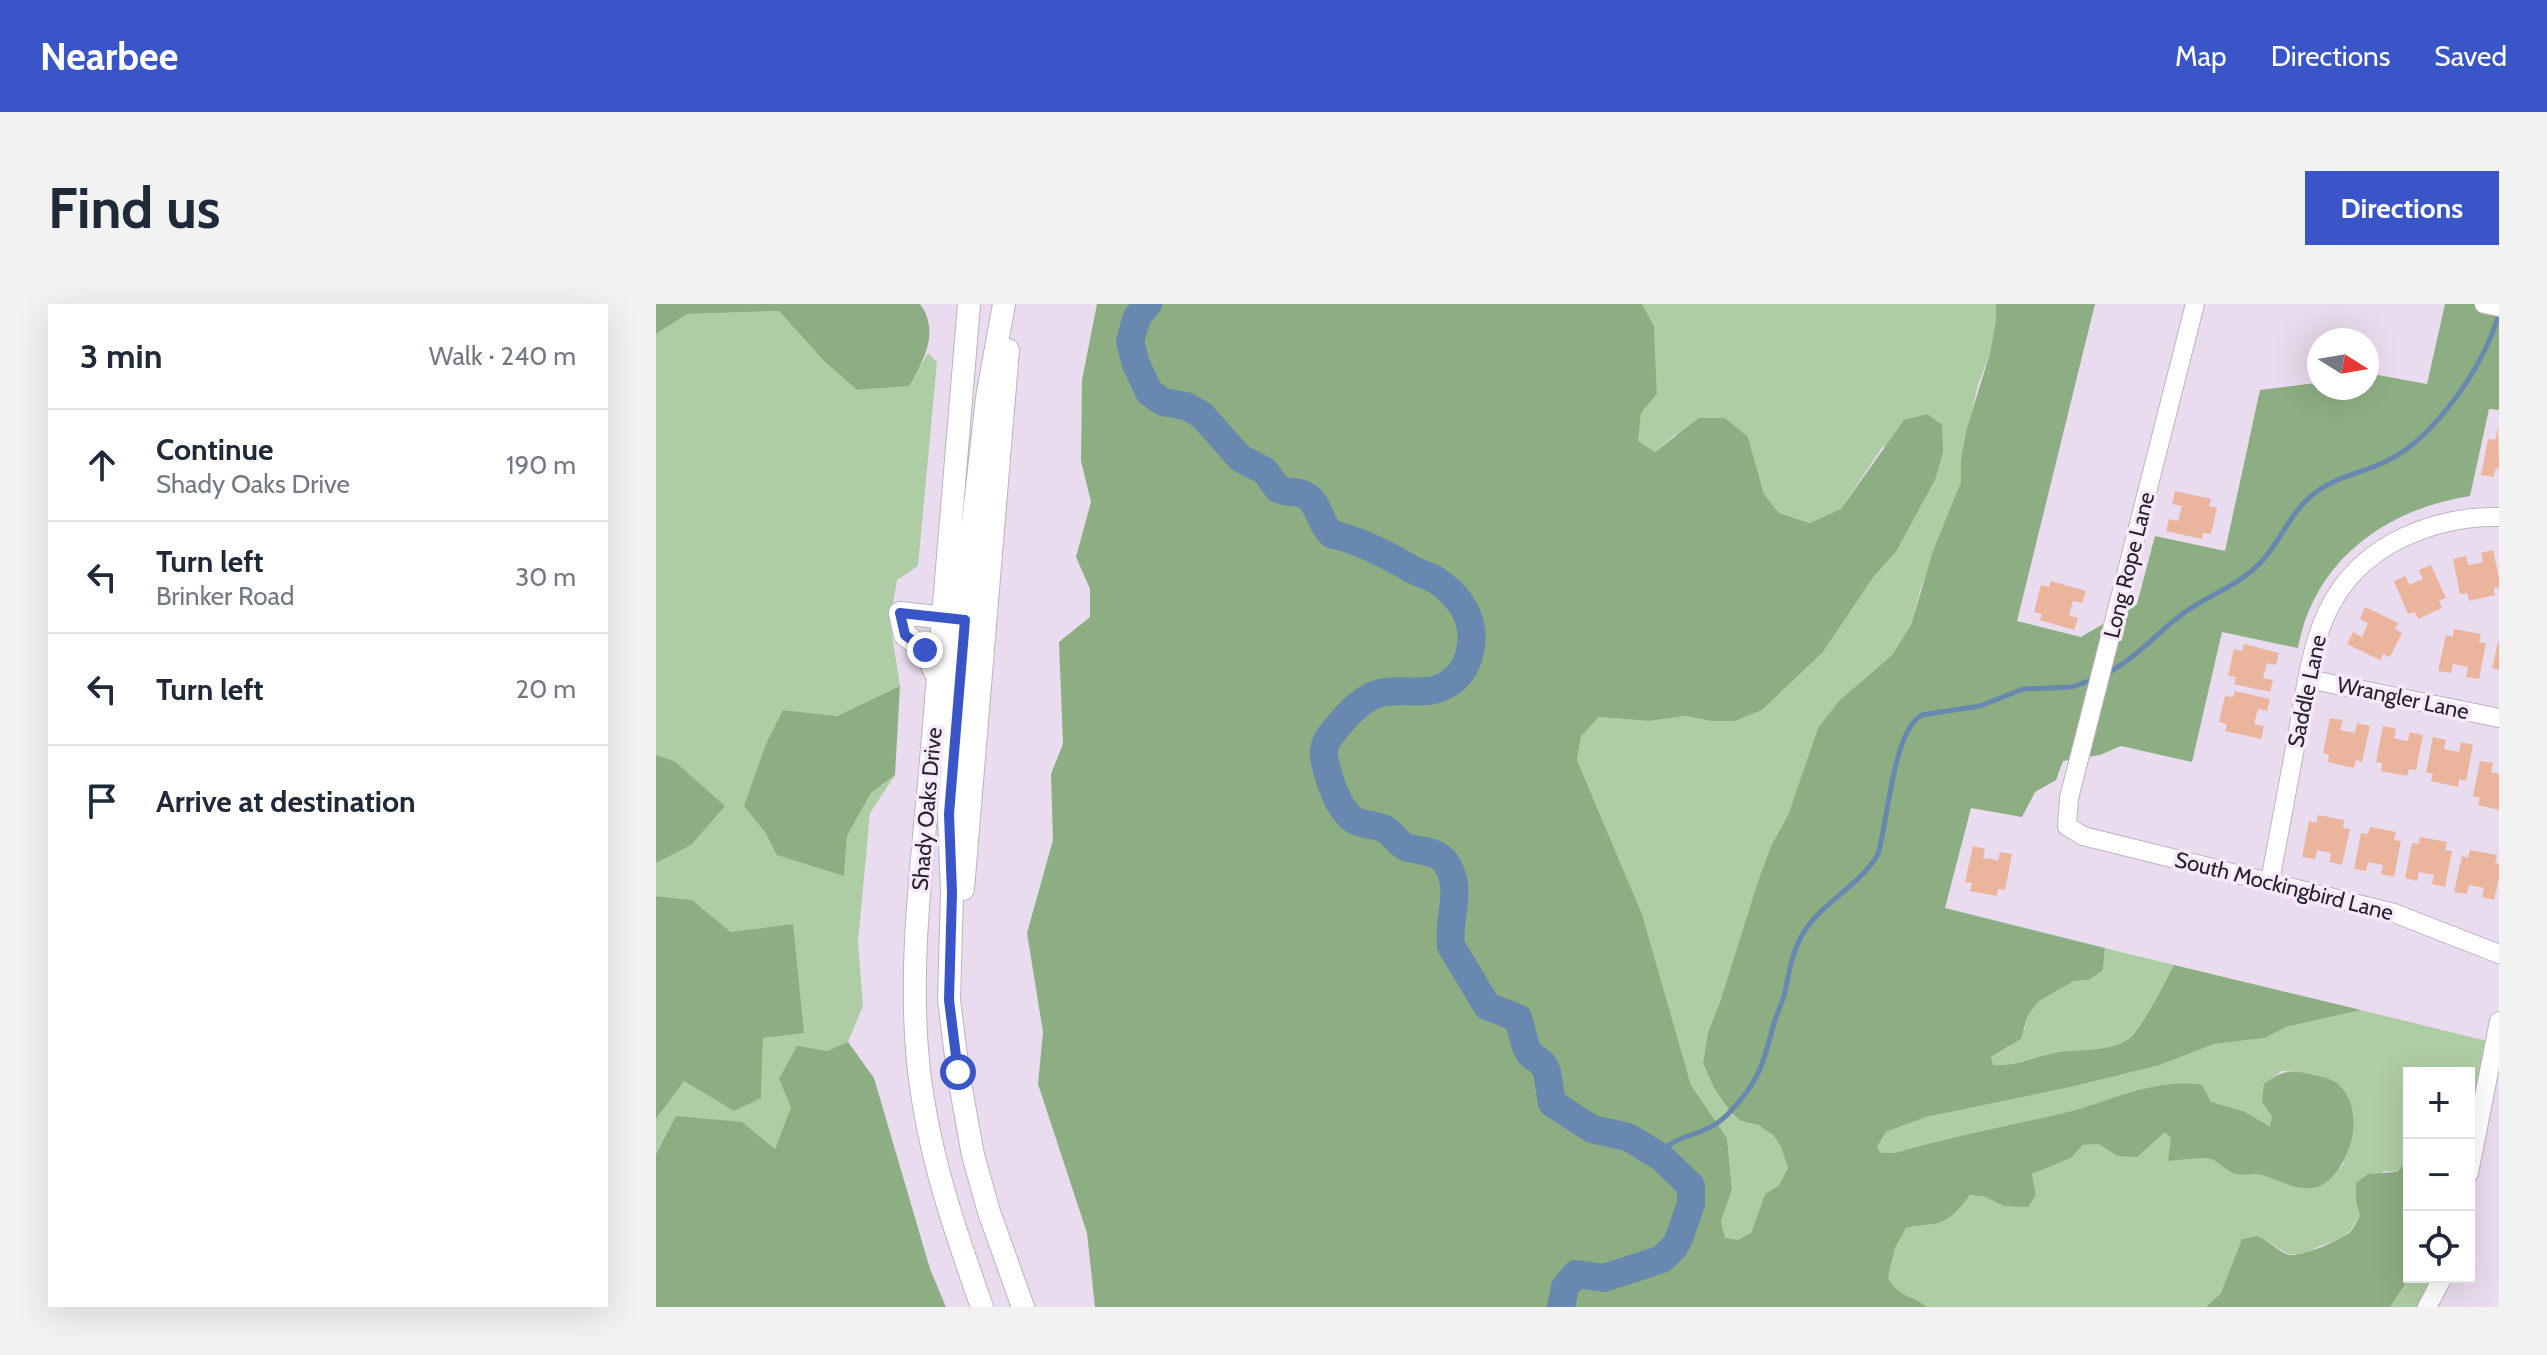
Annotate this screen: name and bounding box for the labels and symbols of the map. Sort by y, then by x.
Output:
north arrow [2307,328,2379,400]
street label: Long Rope Lane [2098,489,2160,641]
route end [907,632,943,668]
street label: Saddle Lane [2282,632,2332,750]
street label: Wrangler Lane [2335,671,2471,725]
street label: Shady Oaks Drive [906,726,948,892]
street label: South Mockingbird Lane [2172,846,2396,926]
route start [940,1054,976,1090]

